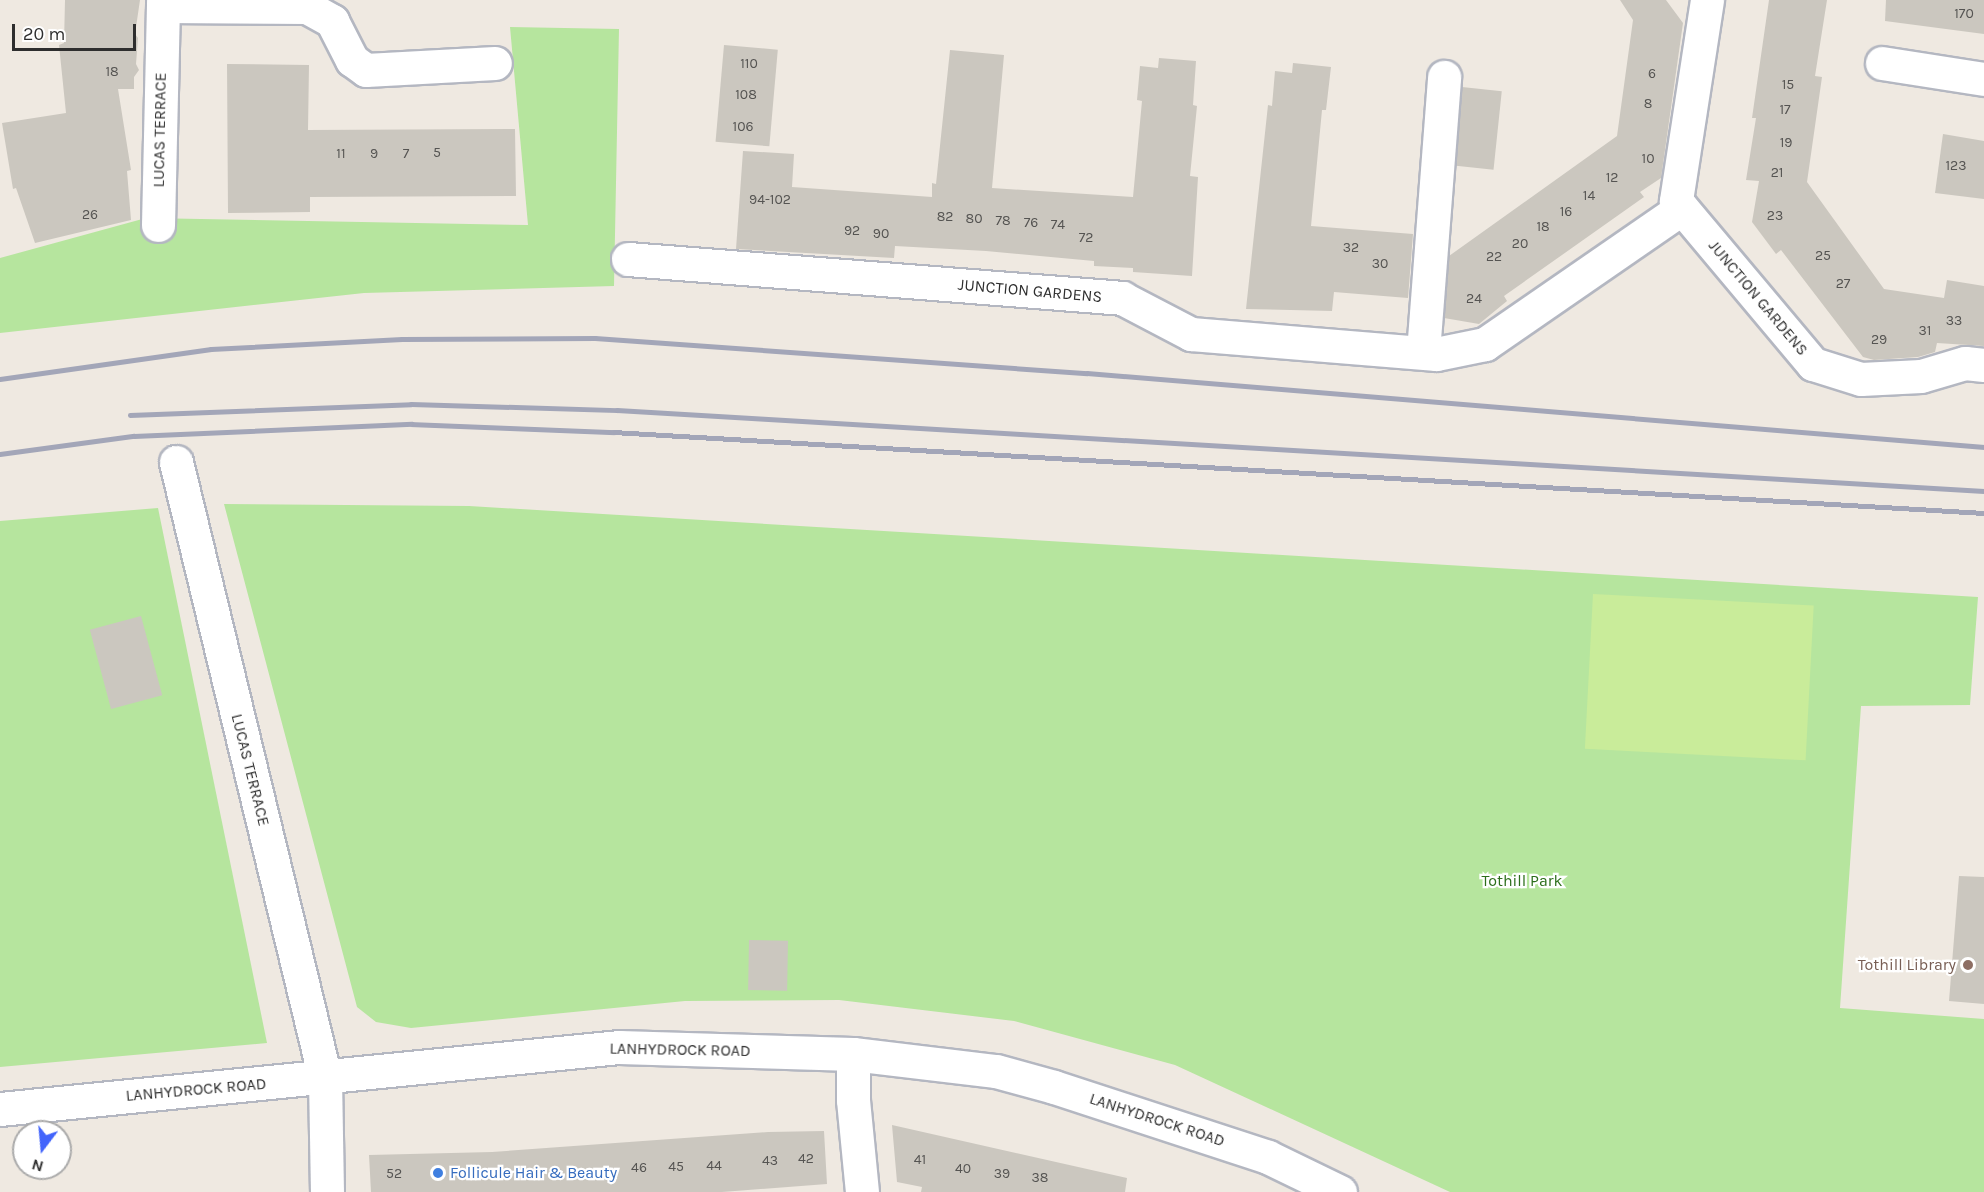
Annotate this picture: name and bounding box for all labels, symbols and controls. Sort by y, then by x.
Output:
house number: 170 [1954,6,1974,22]
scale bar [15,12,140,50]
text: 20 m [23,23,65,45]
house number: 110 [740,56,758,72]
house number: 18 [105,64,119,80]
house number: 6 [1648,66,1656,82]
street label: LUCAS TERRACE [149,72,171,188]
house number: 15 [1782,77,1794,93]
house number: 108 [735,87,757,103]
house number: 8 [1644,96,1652,112]
house number: 17 [1779,102,1791,118]
house number: 106 [733,119,753,135]
house number: 19 [1780,135,1792,151]
house number: 5 [433,145,441,161]
house number: 11 [336,146,346,162]
house number: 9 [370,146,378,162]
house number: 7 [403,146,409,162]
house number: 10 [1642,151,1654,167]
house number: 123 [1945,158,1967,174]
house number: 21 [1771,165,1783,181]
house number: 12 [1606,170,1618,186]
house number: 14 [1583,188,1595,204]
house number: 94-102 [749,192,791,208]
house number: 16 [1560,204,1572,220]
house number: 26 [82,207,98,223]
house number: 23 [1767,208,1783,224]
house number: 82 [937,209,953,225]
house number: 80 [966,211,982,227]
house number: 78 [995,213,1011,229]
house number: 76 [1024,215,1038,231]
house number: 74 [1051,217,1065,233]
house number: 18 [1536,219,1550,235]
house number: 92 [844,223,860,239]
house number: 90 [873,226,889,242]
house number: 72 [1079,230,1093,246]
house number: 20 [1512,236,1528,252]
street label: JUNCTION GARDENS [1704,236,1812,360]
house number: 32 [1343,240,1359,256]
house number: 25 [1815,248,1831,264]
house number: 22 [1486,249,1502,265]
house number: 30 [1372,256,1388,272]
street label: JUNCTION GARDENS [957,275,1103,307]
house number: 27 [1836,276,1850,292]
house number: 24 [1466,291,1482,307]
house number: 33 [1946,313,1962,329]
house number: 31 [1919,323,1931,339]
house number: 29 [1871,332,1887,348]
street label: LUCAS TERRACE [227,712,273,828]
park label: Tothill Park [1481,871,1563,891]
place label: Tothill Library [1858,955,1956,975]
marker: Tothill Library [1961,958,1975,972]
street label: LANHYDROCK ROAD [609,1039,751,1061]
street label: LANHYDROCK ROAD [125,1074,267,1106]
street label: LANHYDROCK ROAD [1087,1089,1227,1151]
north arrow [12,1120,72,1180]
house number: 42 [798,1151,814,1167]
house number: 41 [914,1152,926,1168]
house number: 43 [762,1153,778,1169]
text: N [29,1155,46,1177]
house number: 44 [706,1158,722,1174]
house number: 45 [668,1159,684,1175]
house number: 46 [631,1160,647,1176]
house number: 40 [955,1161,971,1177]
place label: Follicule Hair & Beauty [450,1163,617,1183]
house number: 52 [386,1166,402,1182]
marker: Follicule Hair & Beauty [431,1166,445,1180]
house number: 39 [994,1166,1010,1182]
house number: 38 [1032,1170,1048,1186]

